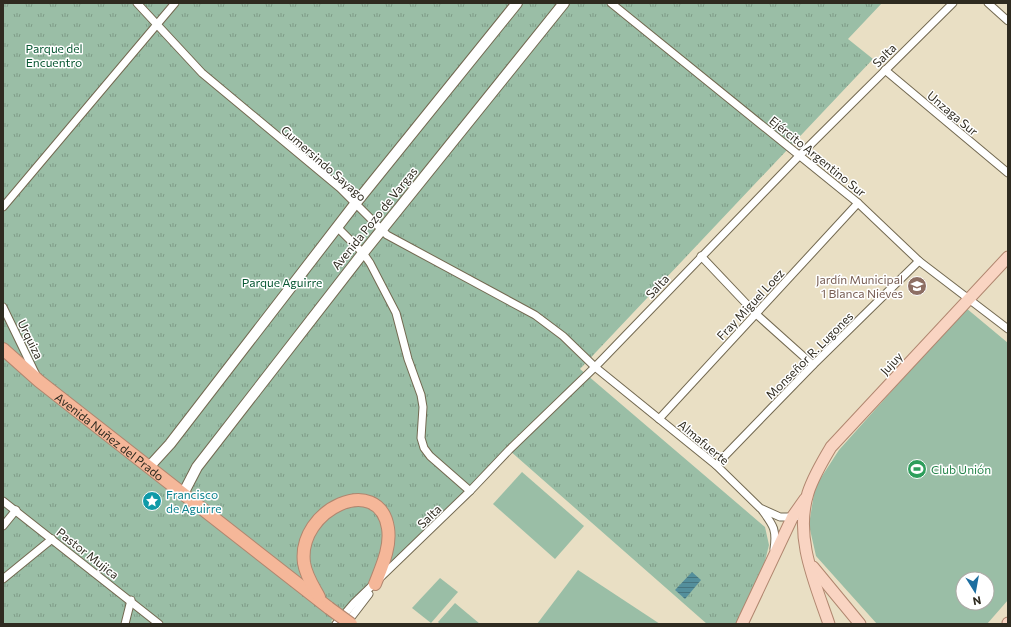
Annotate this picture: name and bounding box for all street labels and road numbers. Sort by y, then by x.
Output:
street label: Salta [869,40,899,70]
street label: Unzaga Sur [925,88,981,138]
street label: Ejército Argentino Sur [767,113,869,199]
street label: Gumersindo Sayago [279,122,369,204]
street label: Avenida Pozo de Vargas [328,164,420,272]
street label: Fray Miguel Loez [714,266,786,342]
street label: Salta [642,271,672,301]
street label: Monseñor R. Lugones [763,309,855,401]
street label: Urquiza [15,317,47,361]
street label: Jujuy [877,349,906,378]
street label: Avenida Nuñez del Prado [53,390,167,483]
street label: Almafuerte [676,417,732,467]
street label: Salta [414,501,444,531]
street label: Pastor Mujica [54,524,122,582]

